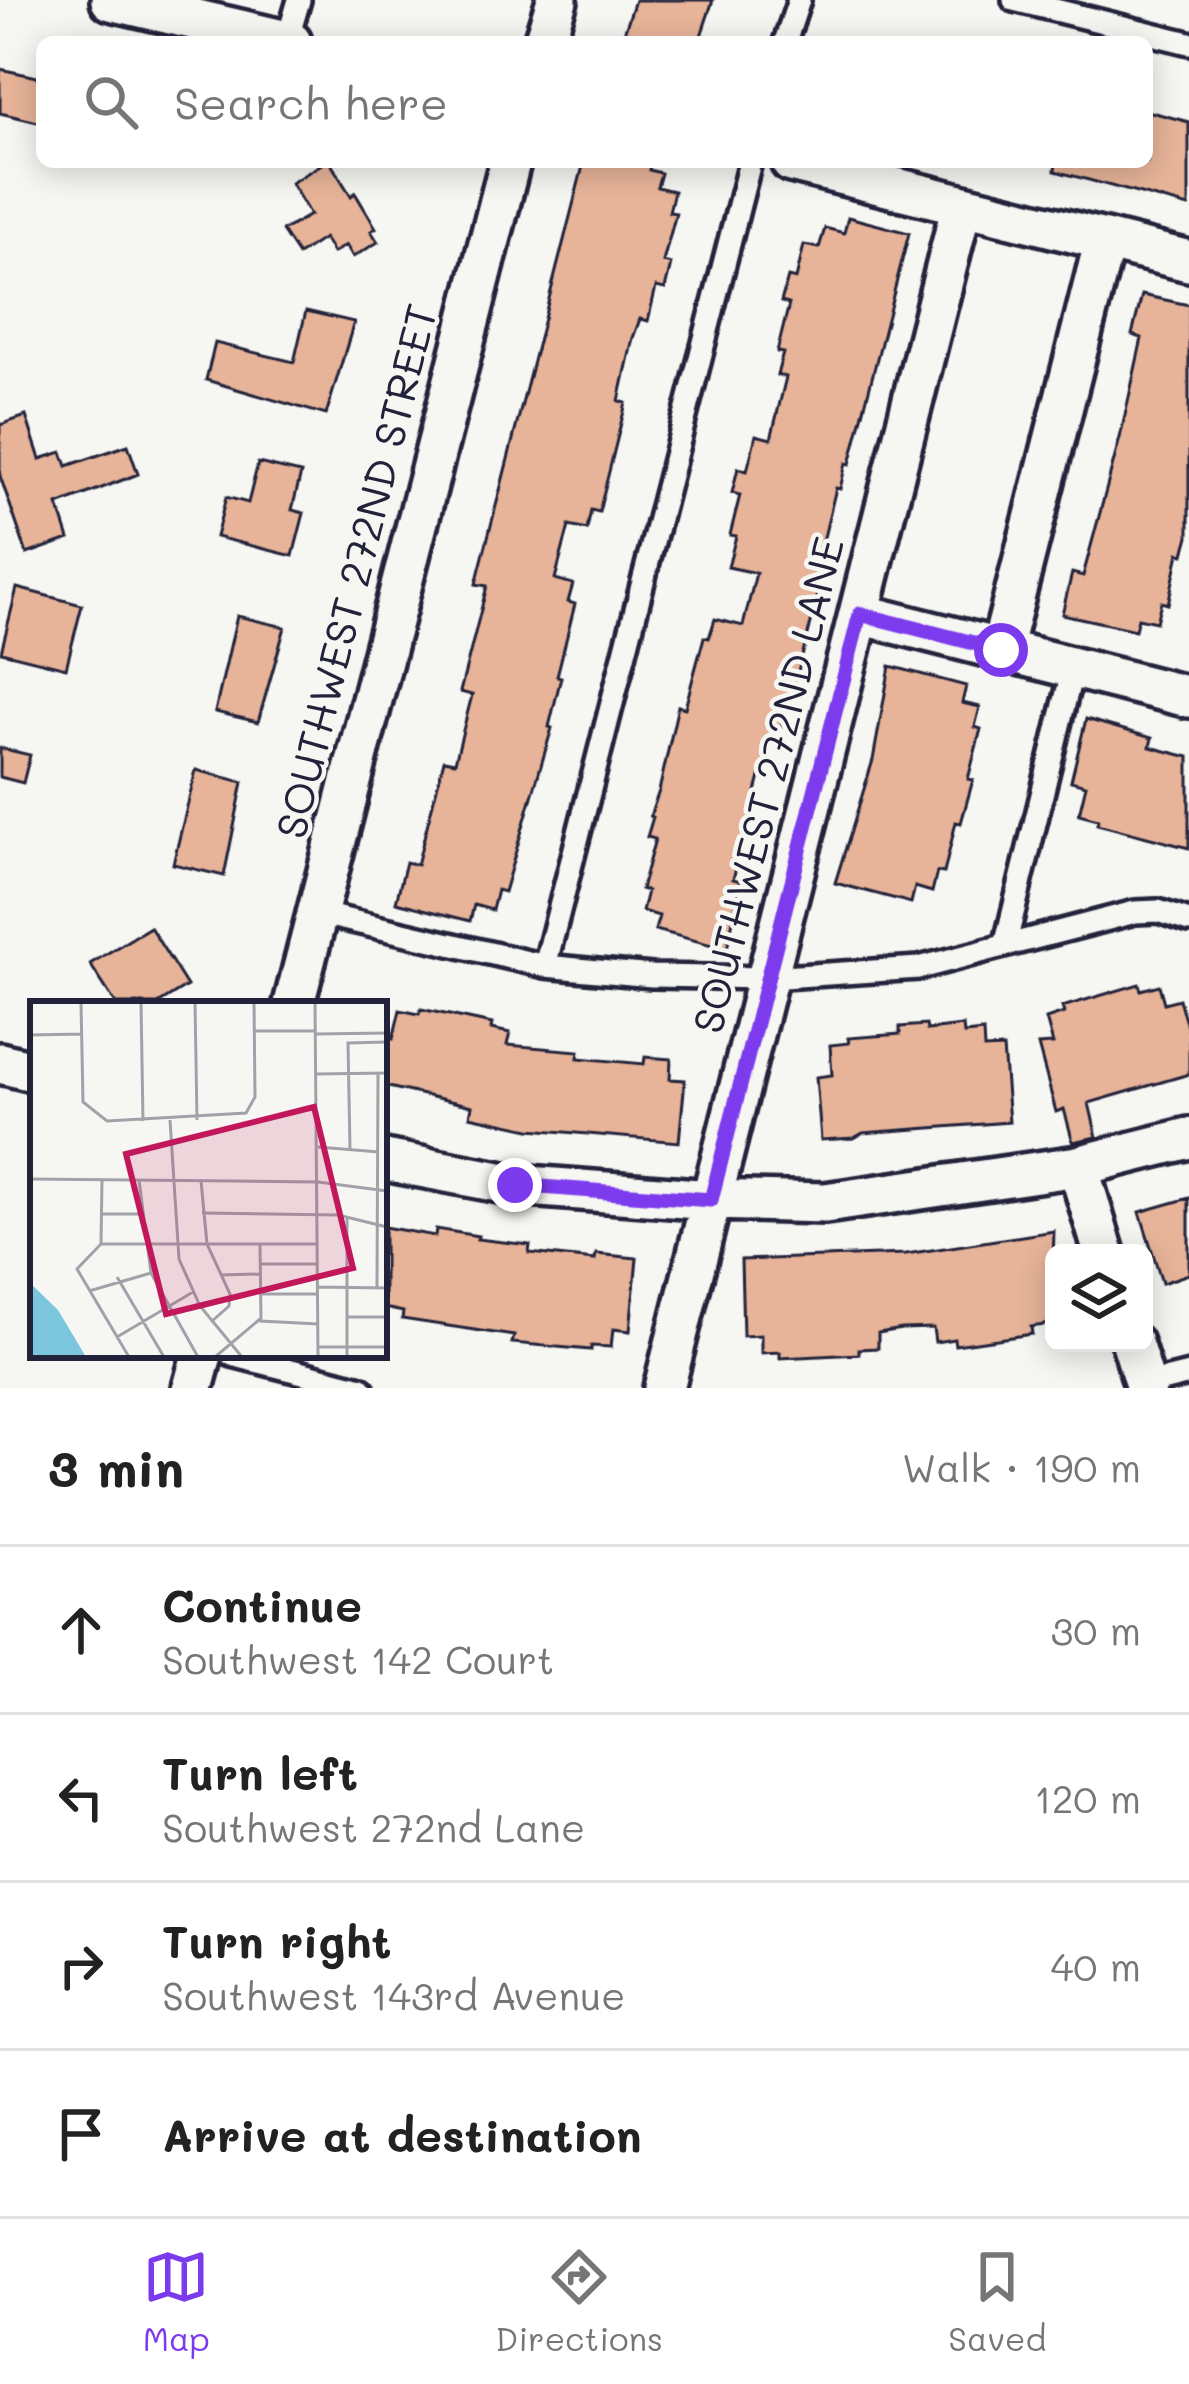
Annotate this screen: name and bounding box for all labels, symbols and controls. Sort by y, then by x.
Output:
search box [36,36,1153,168]
icon: search [78,69,144,135]
text: Search here [174,73,448,131]
street label: SOUTHWEST 272ND STREET [262,298,448,844]
street label: SOUTHWEST 272ND LANE [679,531,855,1039]
route start [974,623,1028,677]
inset map [30,1001,387,1358]
route end [488,1158,542,1212]
map controls [1045,1244,1153,1352]
button: layers [1045,1244,1153,1352]
text: 3 min [48,1433,184,1500]
text: Walk · 190 m [902,1441,1141,1492]
text: Continue [162,1575,362,1633]
icon: ahead [48,1597,114,1663]
text: 30 m [1051,1604,1141,1655]
text: Southwest 142 Court [162,1633,554,1684]
text: Turn left [162,1743,358,1801]
icon: left [48,1765,114,1831]
text: 120 m [1034,1772,1141,1823]
text: Southwest 272nd Lane [162,1801,585,1852]
text: Turn right [162,1911,391,1969]
icon: right [48,1933,114,1999]
text: 40 m [1050,1940,1141,1991]
text: Southwest 143rd Avenue [162,1969,625,2020]
icon: arrive [48,2101,114,2167]
text: Arrive at destination [162,2105,642,2163]
tab: Map [143,2244,210,2359]
tab: Directions [495,2244,663,2359]
tab: Saved [948,2244,1046,2359]

